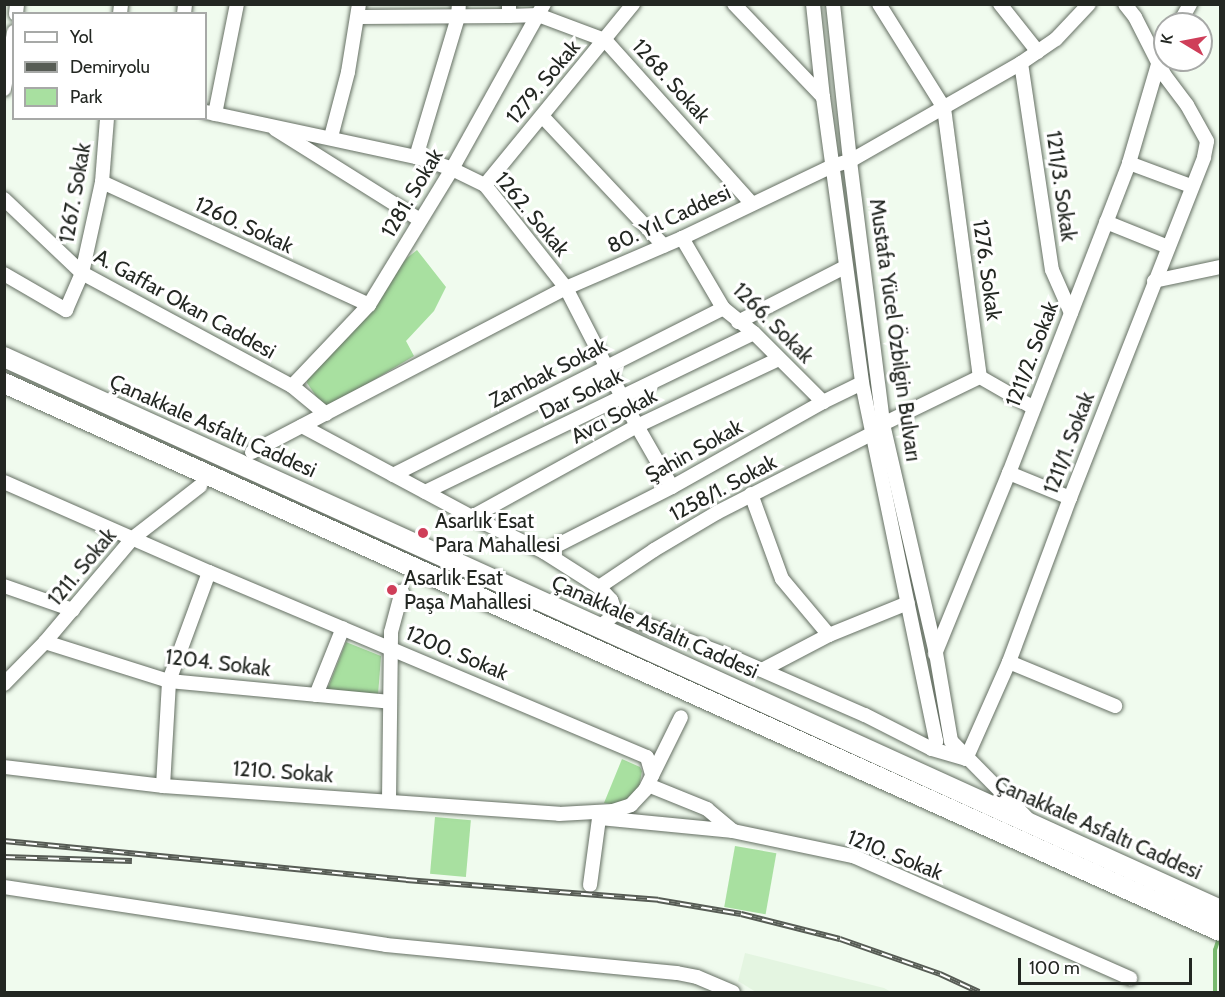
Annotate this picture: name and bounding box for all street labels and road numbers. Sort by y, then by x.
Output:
street label: 1268. Sokak [627,34,715,128]
street label: 1279. Sokak [501,35,585,129]
street label: 1211/3. Sokak [1041,129,1081,243]
street label: 1267. Sokak [54,141,96,245]
street label: 1281. Sokak [376,144,448,242]
street label: 1262. Sokak [489,167,575,261]
street label: 80. Yıl Caddesi [603,179,735,259]
street label: 1260. Sokak [191,191,297,259]
street label: Mustafa Yücel Özbilgin Bulvarı [864,197,926,463]
street label: 1276. Sokak [967,218,1007,322]
street label: A. Gaffar Okan Caddesi [90,244,280,364]
street label: 1266. Sokak [728,278,818,368]
street label: 1211/2. Sokak [1000,298,1064,410]
street label: Zambak Sokak [485,333,611,413]
street label: Dar Sokak [535,363,627,425]
street label: Çanakkale Asfaltı Caddesi [106,369,320,483]
street label: Avcı Sokak [567,383,661,449]
street label: 1211/1. Sokak [1038,389,1100,497]
street label: Şahin Sokak [641,414,747,488]
street label: 1258/1. Sokak [665,449,781,527]
street label: 1211. Sokak [42,523,122,611]
street label: Çanakkale Asfaltı Caddesi [548,570,762,684]
street label: 1200. Sokak [402,620,512,686]
street label: 1204. Sokak [164,644,272,682]
street label: 1210. Sokak [232,756,334,788]
street label: Çanakkale Asfaltı Caddesi [991,771,1205,885]
street label: 1210. Sokak [844,824,946,886]

